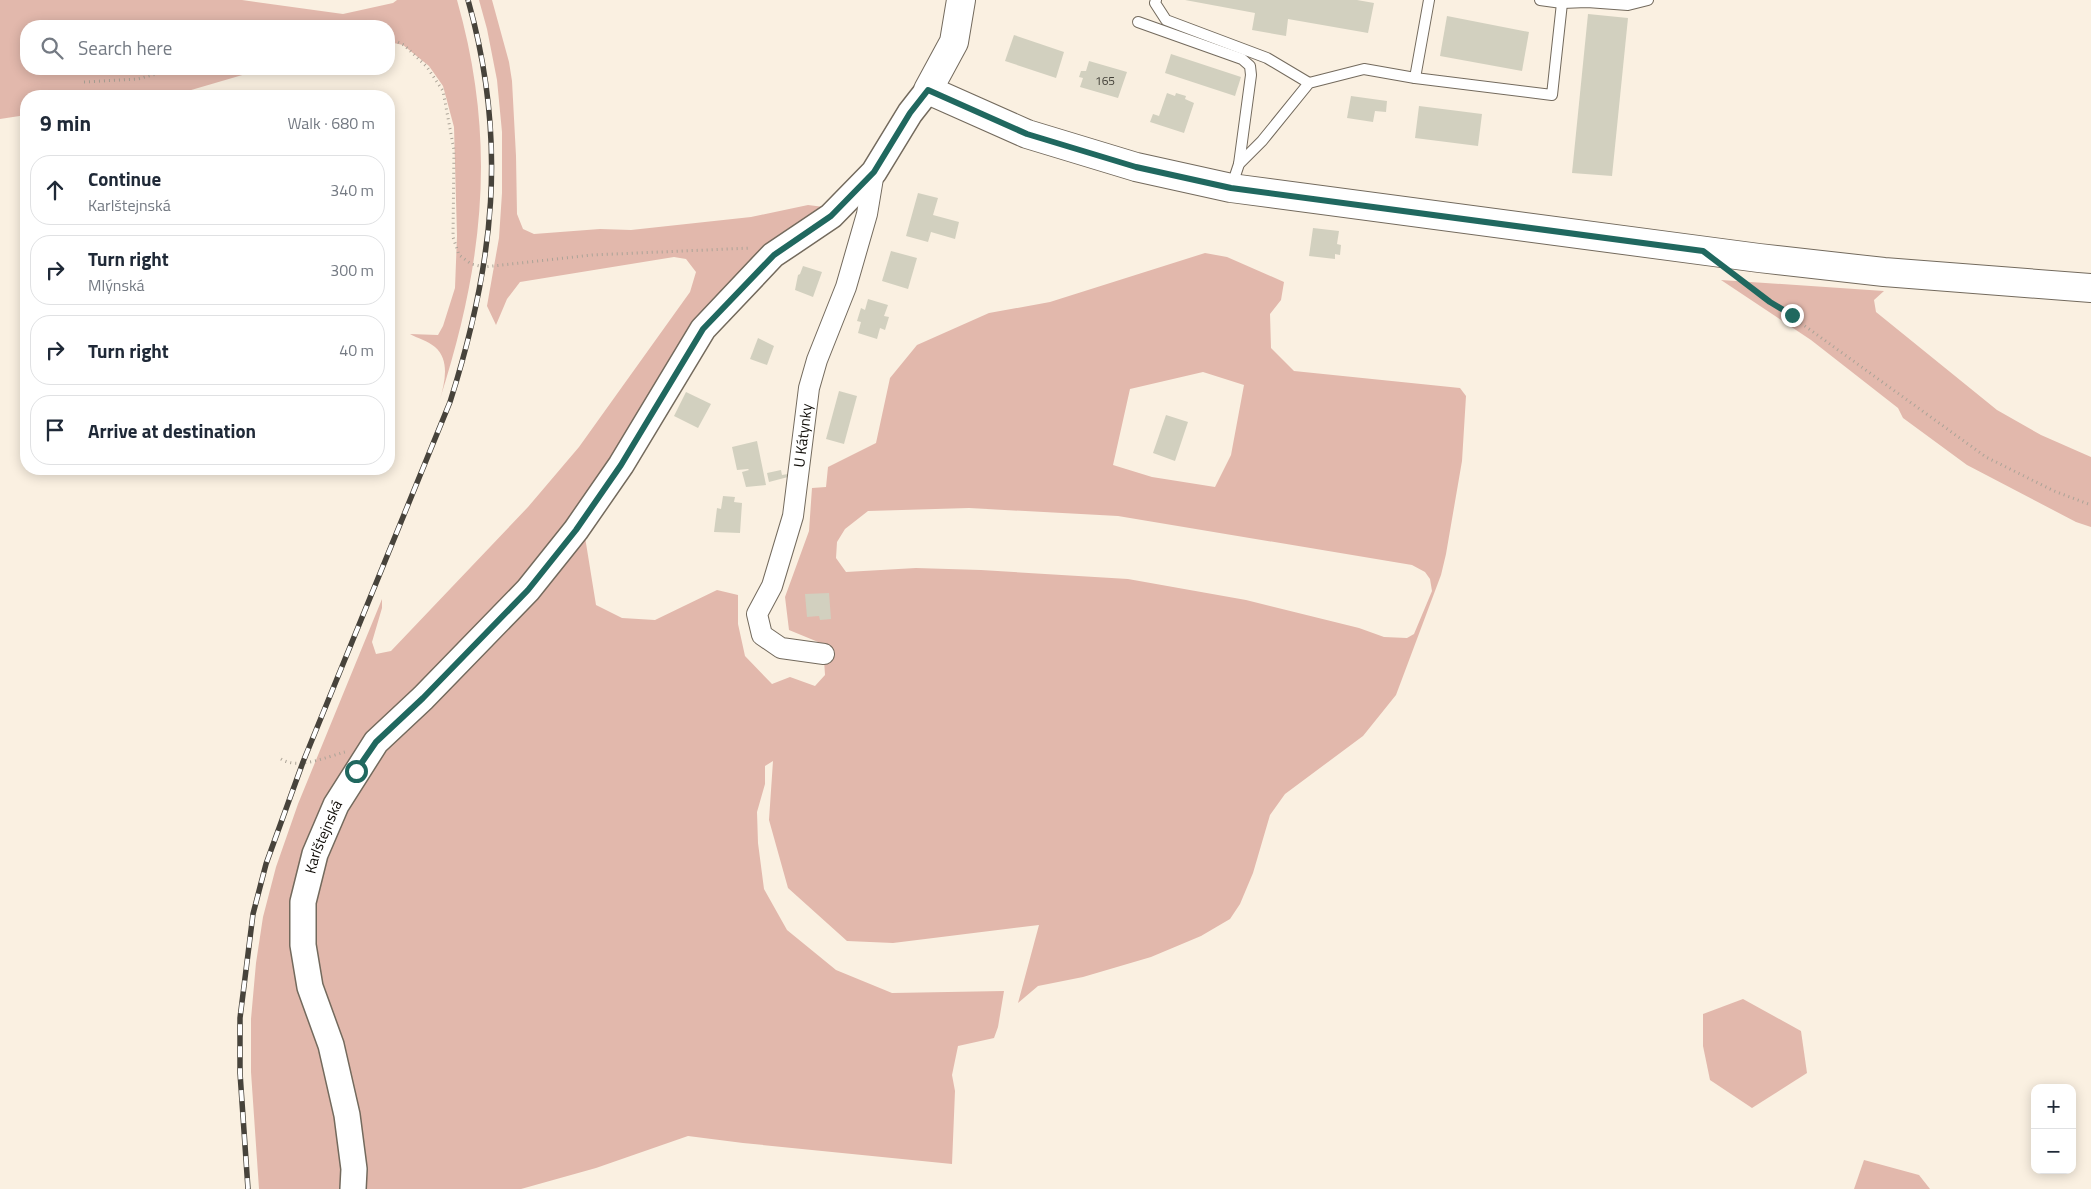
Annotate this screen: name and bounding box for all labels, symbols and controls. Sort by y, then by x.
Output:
search box [20,20,395,75]
text: Search here [78,33,172,62]
icon: search [38,34,66,62]
house number: 165 [1095,71,1115,90]
text: 9 min [40,107,91,139]
text: Walk · 680 m [287,111,375,135]
text: Continue [88,164,161,193]
icon: ahead [41,176,69,204]
text: 340 m [330,178,374,202]
text: Karlštejnská [88,193,171,217]
text: Turn right [88,244,169,273]
icon: right [41,256,69,284]
text: 300 m [330,258,374,282]
text: Mlýnská [88,273,145,297]
route end [1781,304,1804,327]
icon: right [41,336,69,364]
text: Turn right [88,336,169,365]
text: 40 m [339,338,374,362]
street label: U Kátynky [787,402,818,469]
icon: arrive [41,416,69,444]
text: Arrive at destination [88,416,256,445]
route start [345,760,368,783]
street label: Karlštejnská [299,794,348,876]
map controls [2031,1084,2076,1174]
button: + [2031,1084,2076,1129]
button: − [2031,1129,2076,1174]

